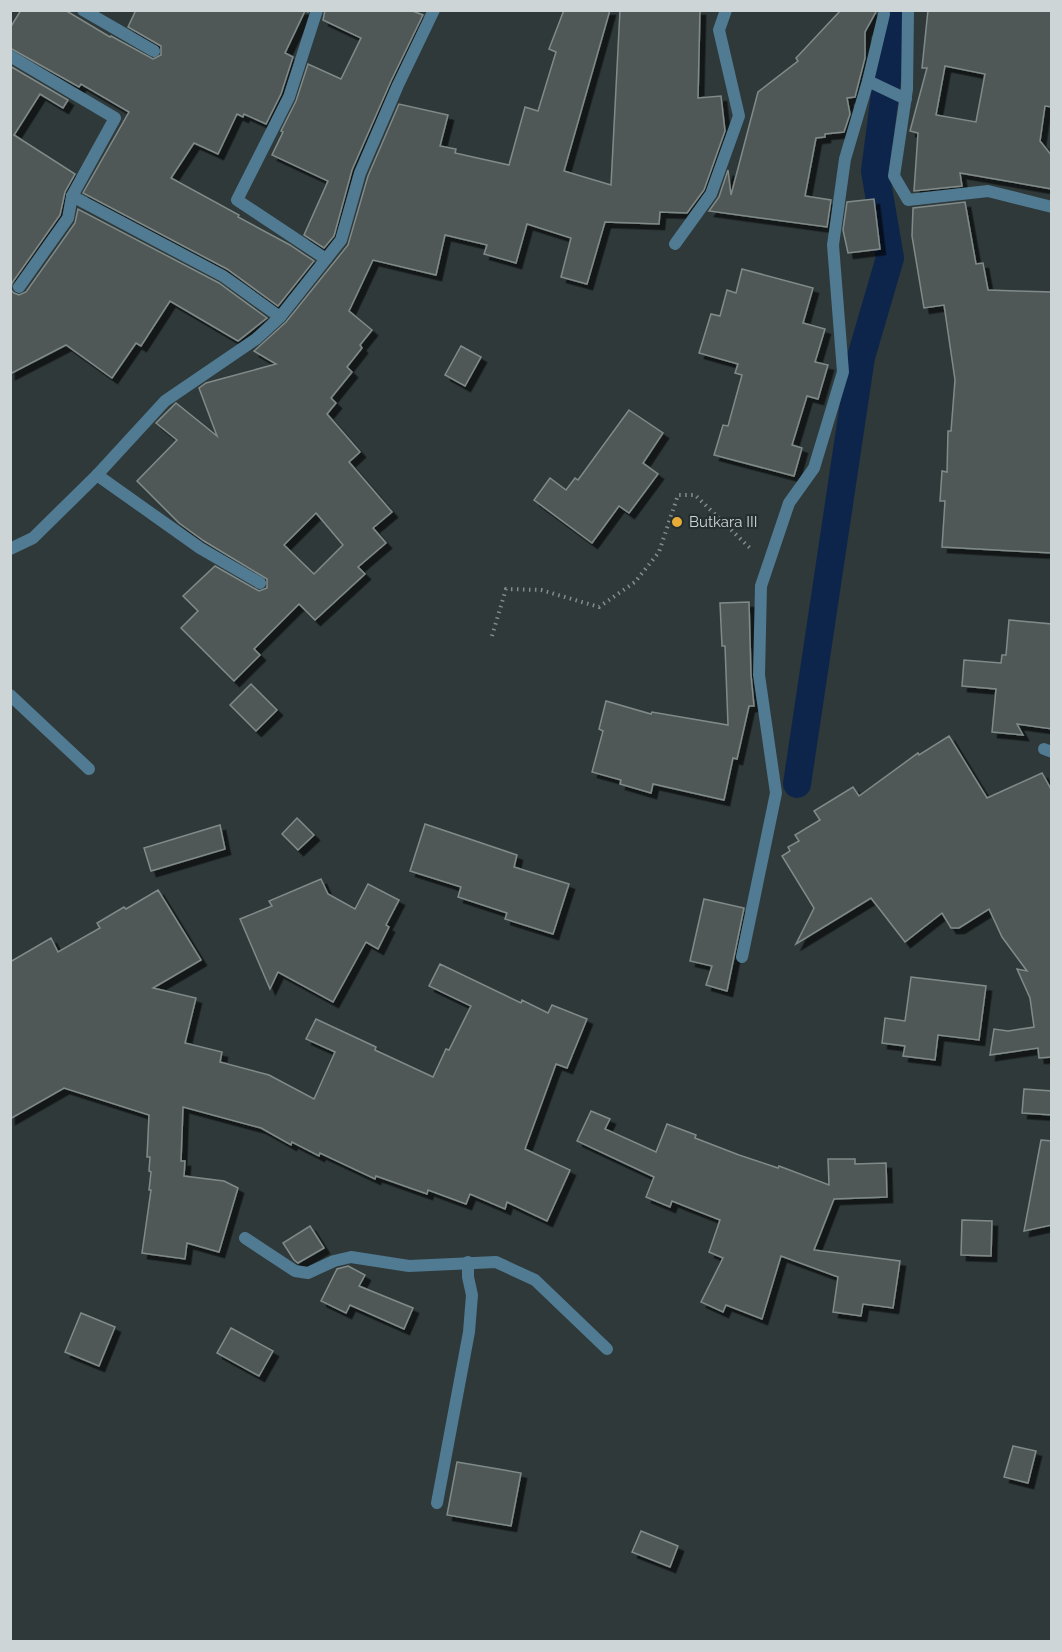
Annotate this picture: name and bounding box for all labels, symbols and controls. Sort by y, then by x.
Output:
place label: Butkara III [689,513,757,531]
marker: Butkara III [670,515,684,529]

